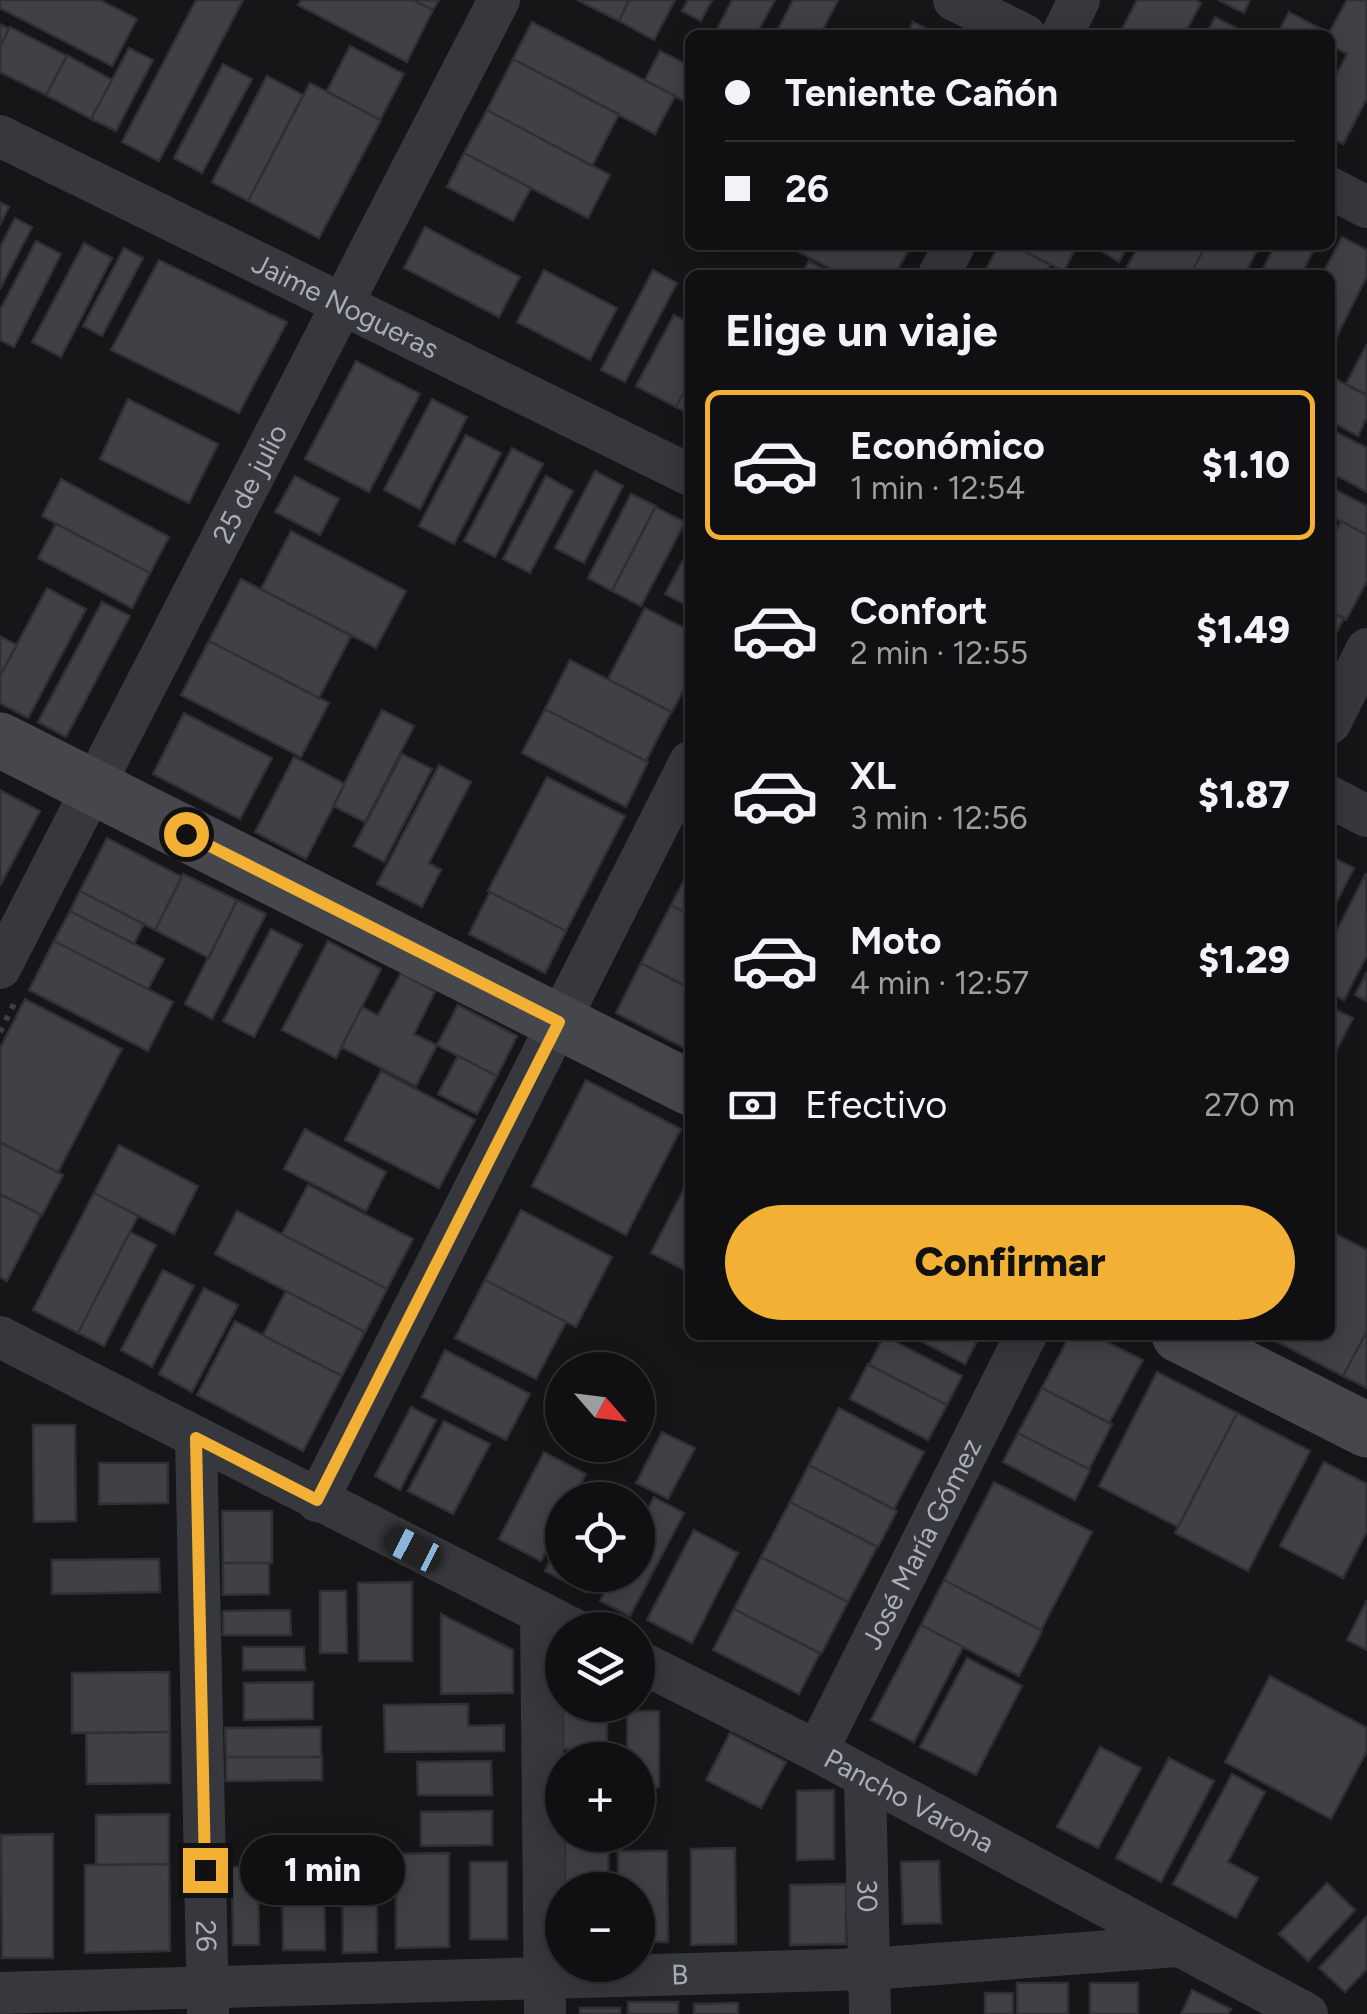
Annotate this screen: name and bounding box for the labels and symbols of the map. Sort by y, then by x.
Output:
street label: Jaime Nogueras [247,246,444,366]
street label: 25 de julio [205,418,294,549]
route start [164,812,209,857]
north arrow [545,1352,655,1462]
street label: José María Gómez [854,1433,988,1655]
car [379,1522,447,1576]
street label: Pancho Varona [818,1741,1000,1860]
callout: 1 min [240,1835,405,1905]
route end [183,1848,228,1893]
street label: 30 [850,1879,885,1913]
street label: 26 [189,1920,224,1952]
street label: B [671,1957,689,1991]

